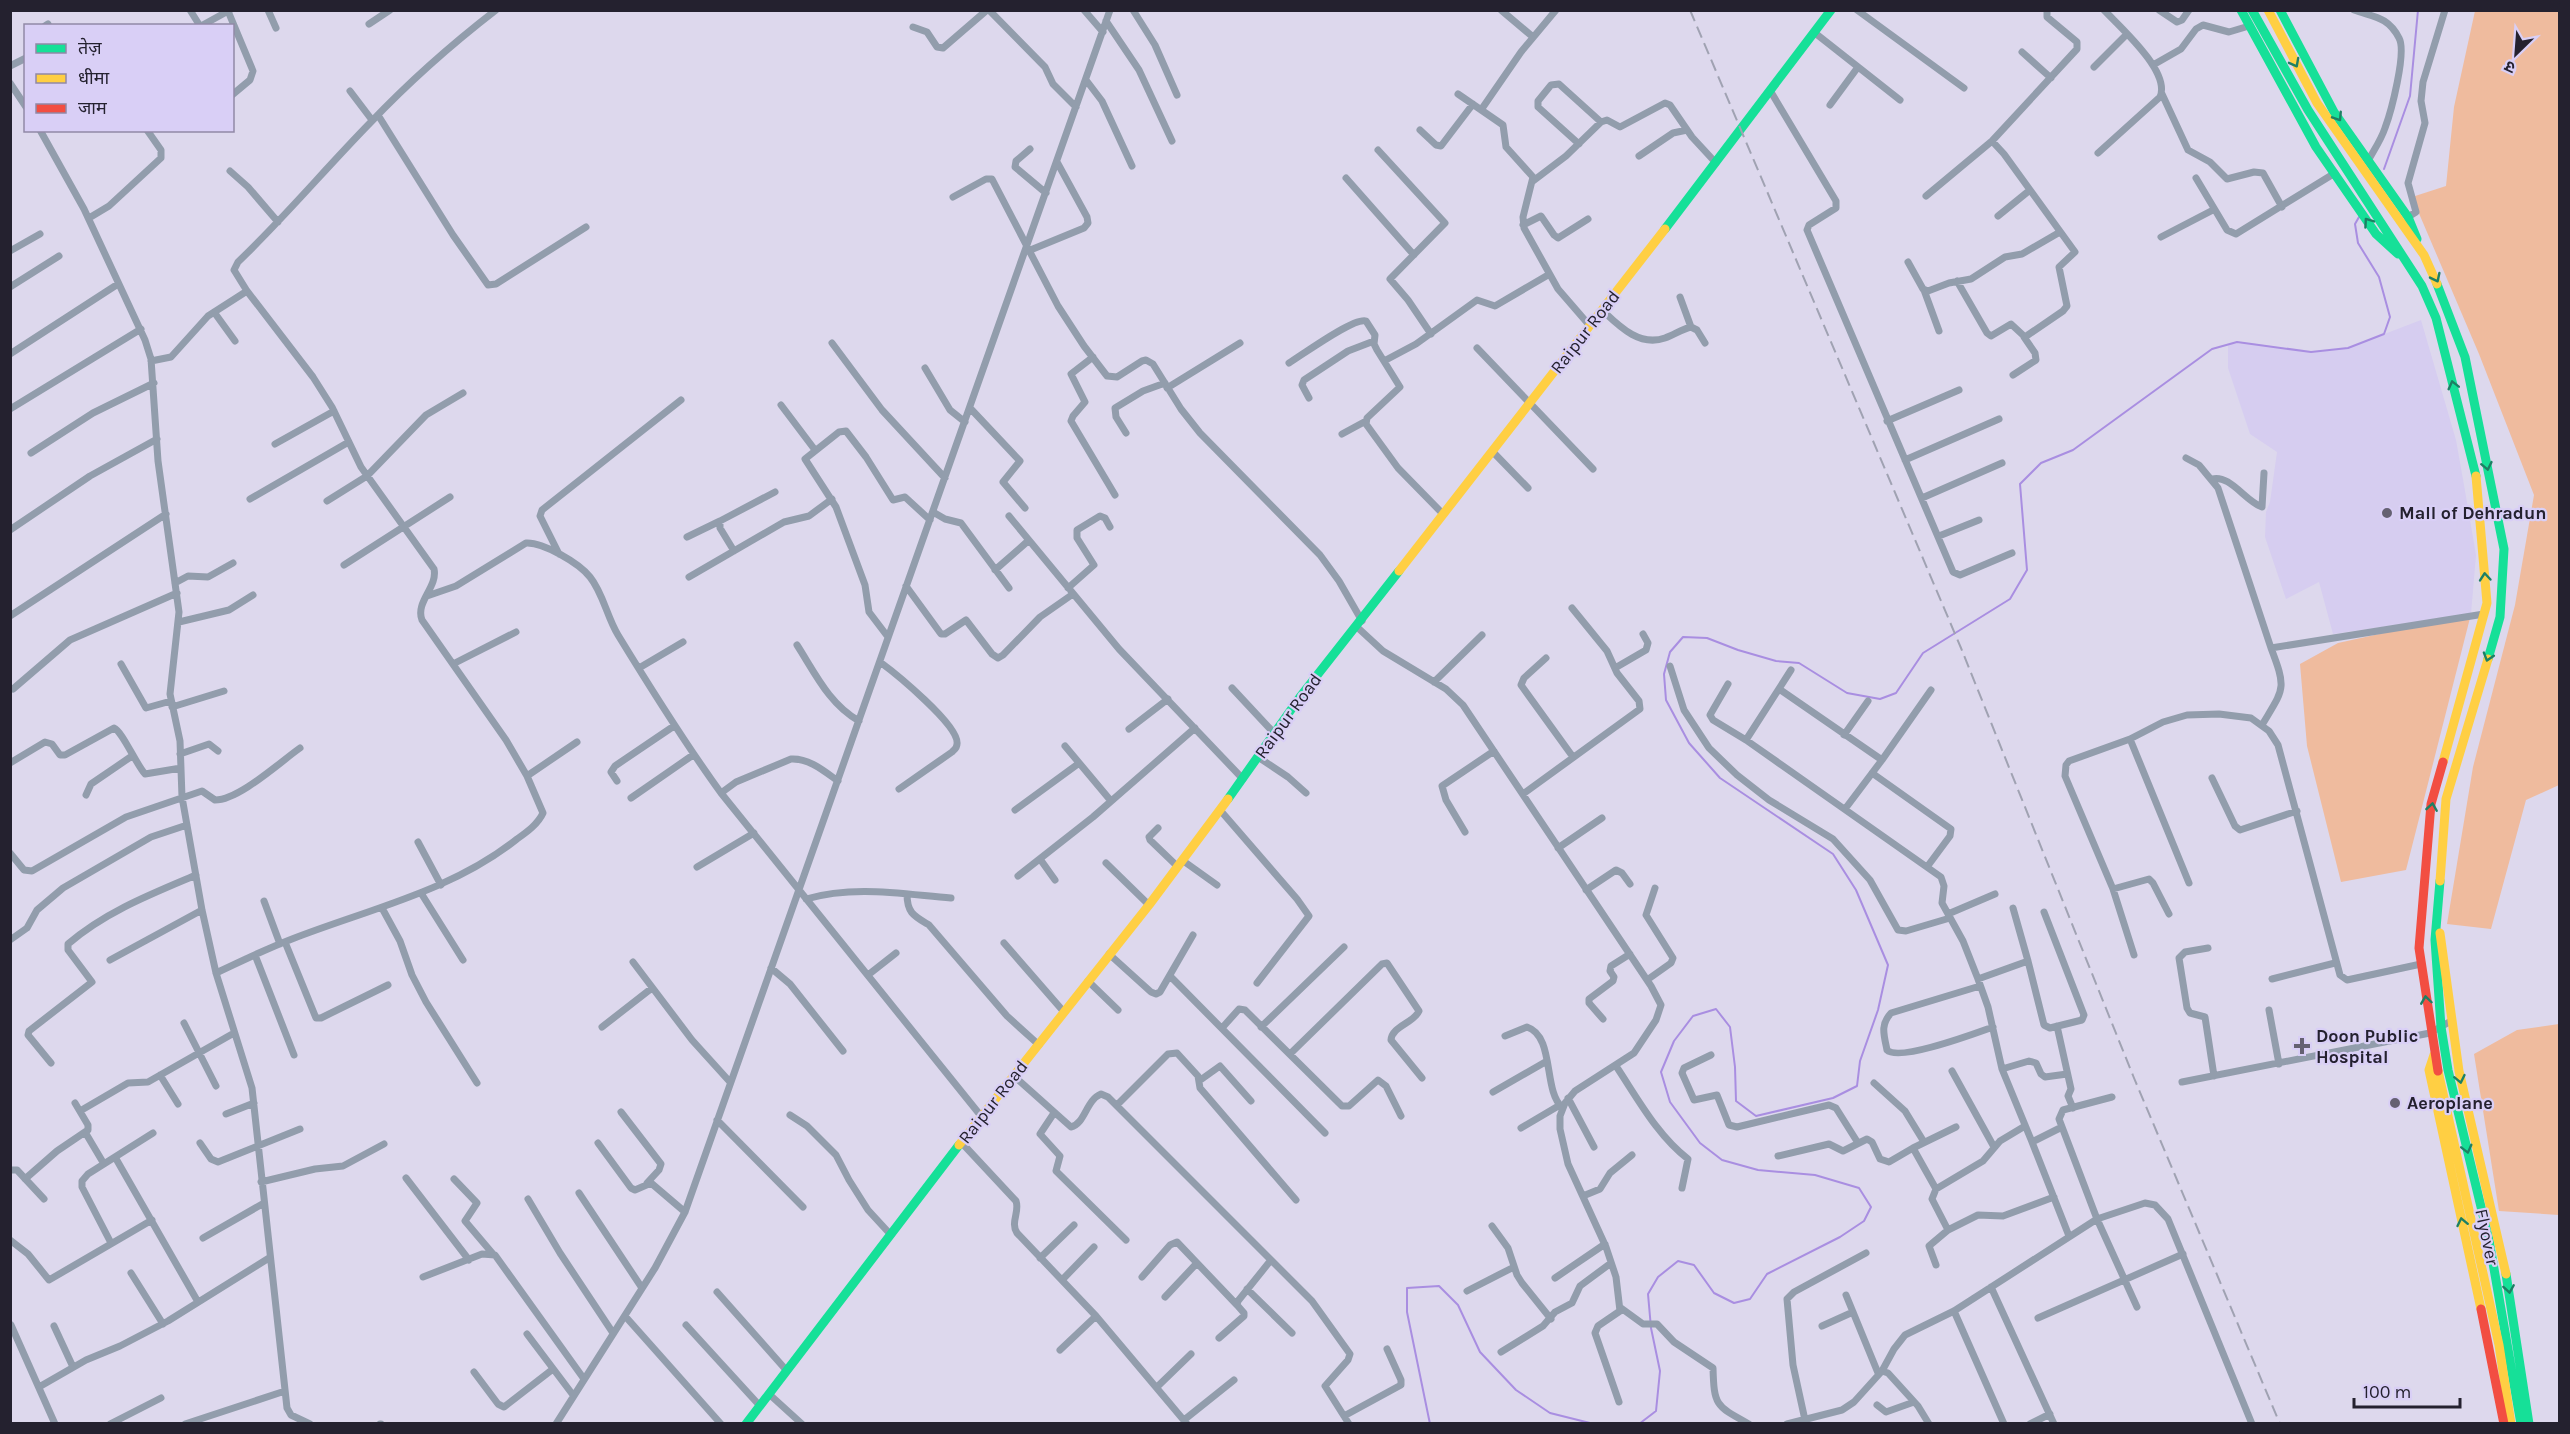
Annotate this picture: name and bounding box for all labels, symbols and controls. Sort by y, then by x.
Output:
legend [24,24,234,132]
north arrow [2486,24,2546,84]
text: तेज़ [78,37,102,59]
one-way arrow [2288,56,2299,67]
text: उ [2501,56,2518,78]
text: धीमा [78,67,109,89]
text: जाम [78,97,108,119]
one-way arrow [2331,111,2343,121]
one-way arrow [2364,217,2375,228]
one-way arrow [2428,272,2440,283]
street label: Raipur Road [1546,286,1624,378]
one-way arrow [2447,381,2460,391]
one-way arrow [2480,460,2493,470]
place label: Mall of Dehradun [2399,502,2546,524]
marker: Mall of Dehradun [2380,506,2394,520]
one-way arrow [2479,573,2492,582]
one-way arrow [2483,651,2495,662]
street label: Raipur Road [1250,669,1326,763]
one-way arrow [2425,802,2438,812]
one-way arrow [2421,996,2433,1005]
place label: Doon Public Hospital [2316,1025,2418,1068]
marker: Doon Public Hospital [2293,1037,2311,1055]
street label: Raipur Road [954,1056,1032,1148]
one-way arrow [2453,1073,2466,1083]
place label: Aeroplane [2407,1092,2493,1114]
marker: Aeroplane [2388,1096,2402,1110]
one-way arrow [2459,1144,2472,1154]
street label: Flyover [2470,1207,2504,1268]
one-way arrow [2457,1217,2470,1227]
one-way arrow [2502,1284,2514,1294]
scale bar [2354,1371,2460,1409]
text: 100 m [2363,1381,2411,1403]

